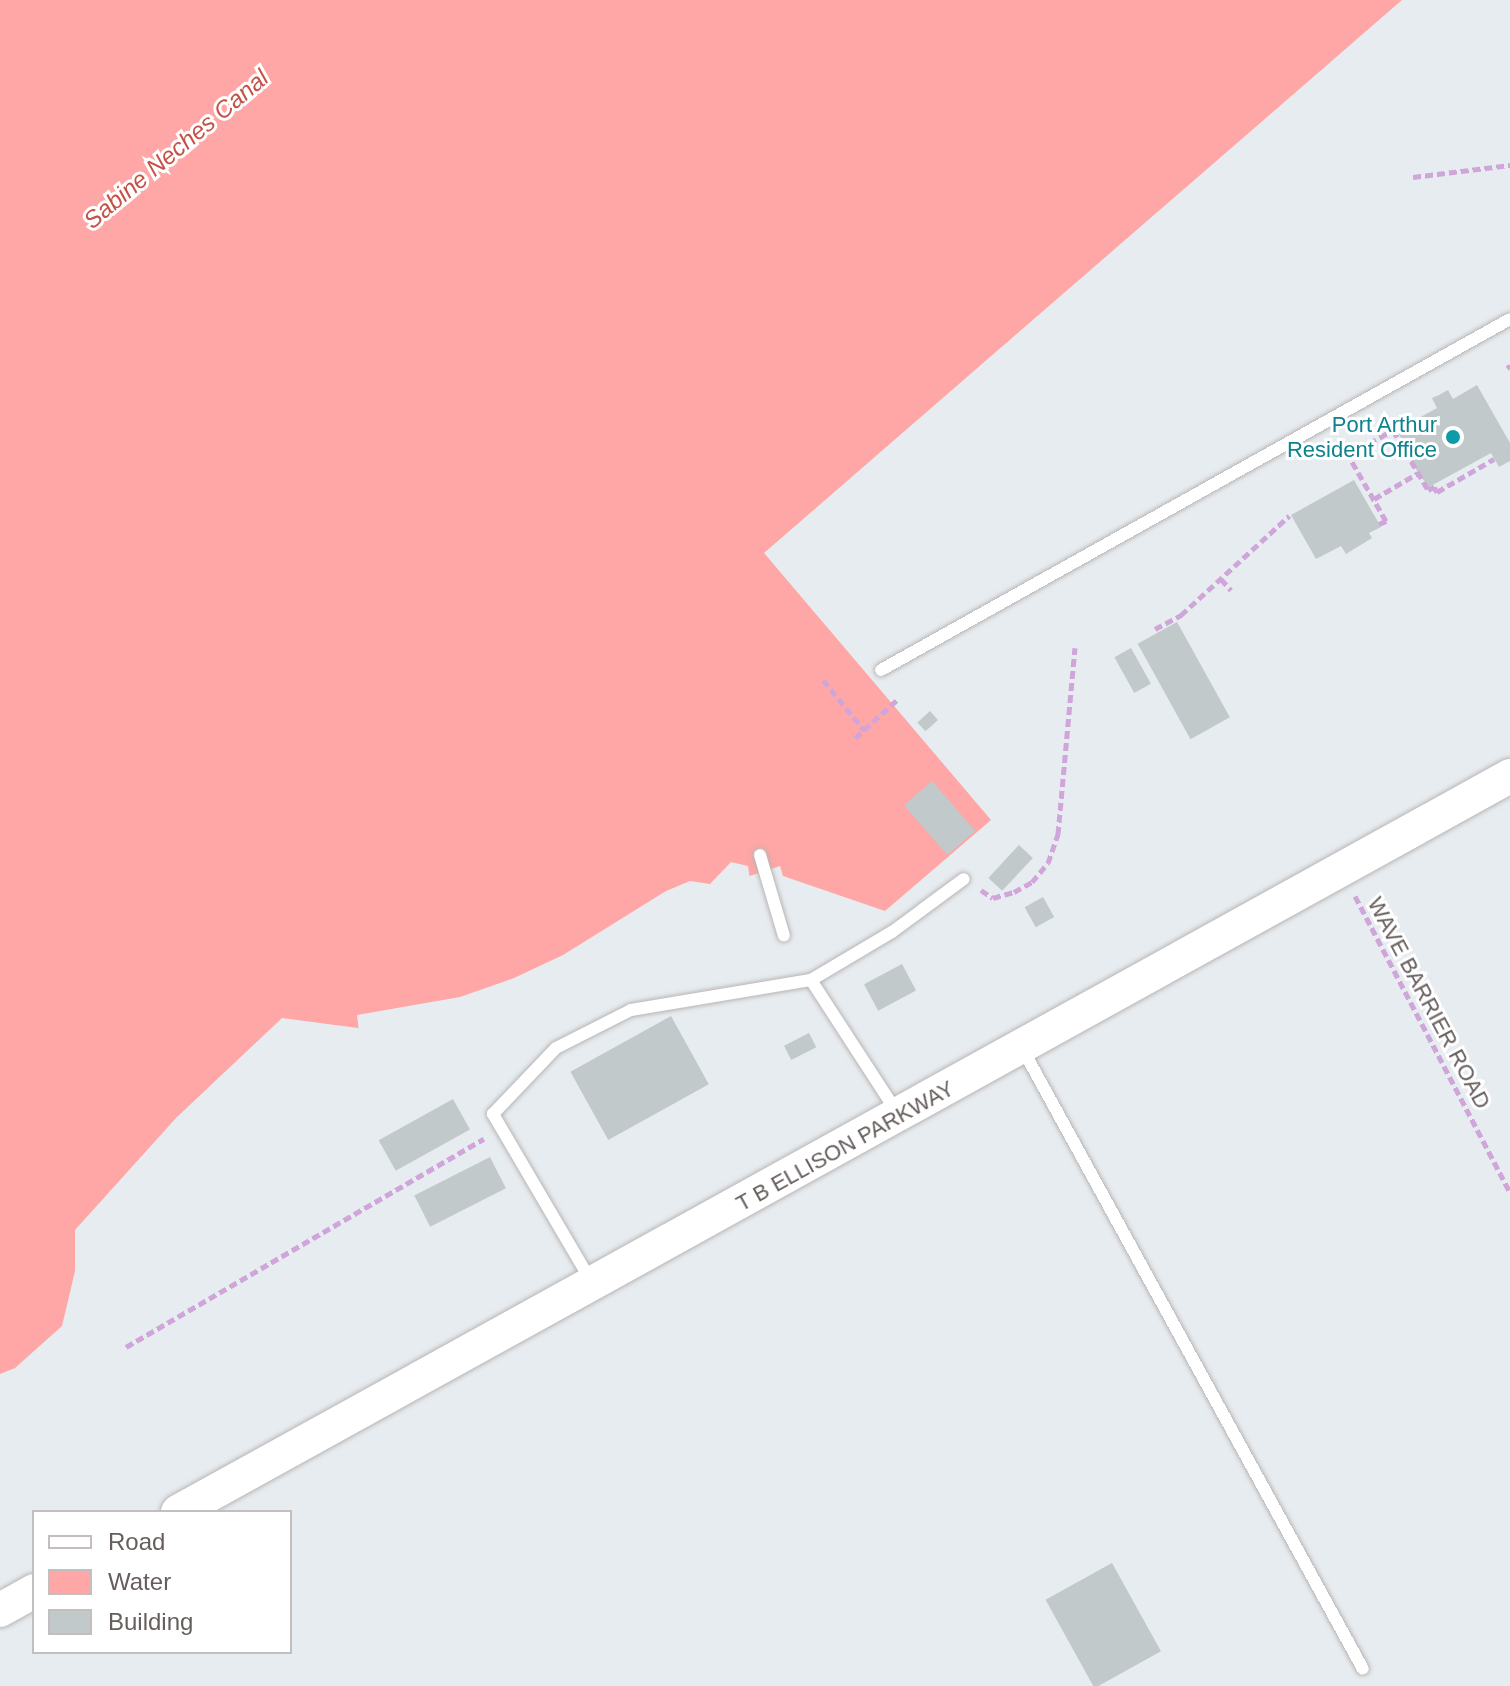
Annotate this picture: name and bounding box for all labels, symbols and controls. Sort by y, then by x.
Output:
water label: Sabine Neches Canal [78,63,274,235]
place label: Port Arthur Resident Office [1287,411,1437,462]
marker: Port Arthur Resident Office [1444,428,1462,446]
street label: WAVE BARRIER ROAD [1362,893,1496,1113]
street label: T B ELLISON PARKWAY [731,1075,959,1217]
legend [32,1510,292,1654]
text: Road [108,1528,165,1555]
text: Water [108,1568,171,1595]
text: Building [108,1608,193,1635]

